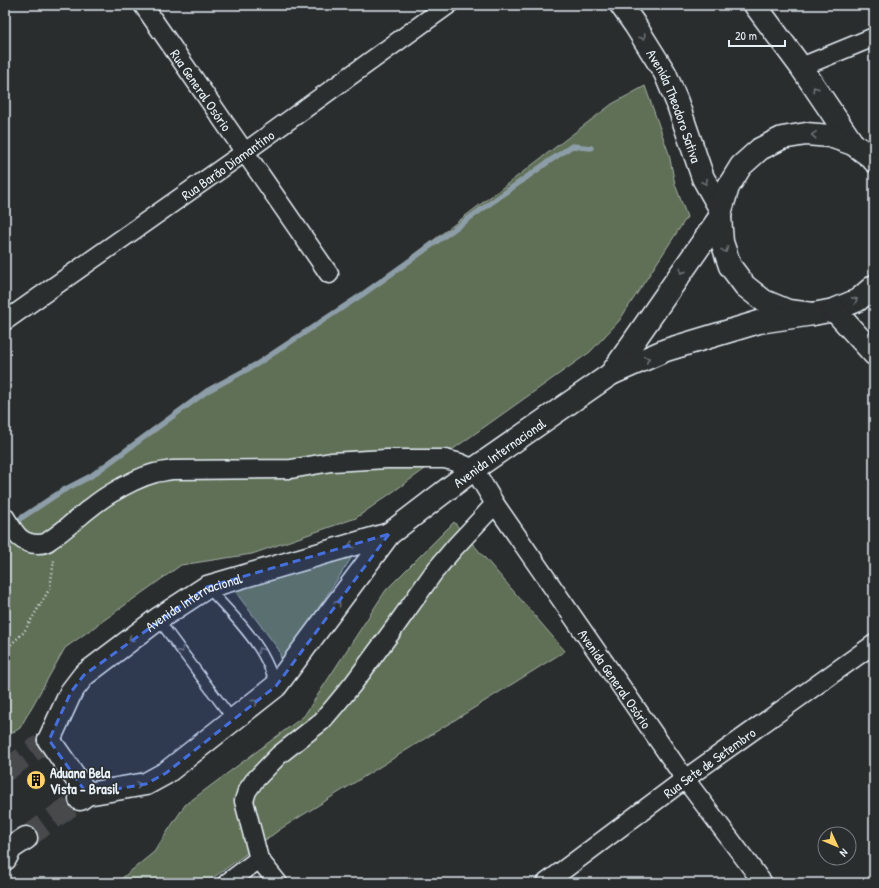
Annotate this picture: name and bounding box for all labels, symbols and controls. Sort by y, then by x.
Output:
scale bar [729,22,785,48]
text: 20 m [735,27,757,44]
one-way arrow [638,33,646,40]
street label: Rua General Osório [167,45,237,135]
street label: Avenida Theodoro Sativa [643,45,707,166]
one-way arrow [813,86,820,93]
street label: Rua Barão Diamantino [177,125,278,204]
one-way arrow [811,130,817,139]
one-way arrow [701,177,708,185]
one-way arrow [720,246,728,253]
one-way arrow [680,267,687,274]
one-way arrow [851,298,858,305]
one-way arrow [643,355,650,363]
street label: Avenida Internacional [449,413,549,491]
one-way arrow [348,540,355,549]
street label: Avenida Internacional [141,568,244,635]
one-way arrow [333,600,340,607]
street label: Avenida General Osório [574,625,657,732]
one-way arrow [129,634,136,641]
one-way arrow [176,646,183,653]
one-way arrow [257,647,265,654]
one-way arrow [251,700,258,707]
street label: Rua Sete de Setembro [659,722,759,802]
place label: Aduana Bela Vista - Brasil [50,763,119,798]
building icon: Aduana Bela Vista - Brasil [25,769,47,791]
one-way arrow [136,781,142,790]
north arrow [817,826,857,866]
text: N [837,846,851,860]

